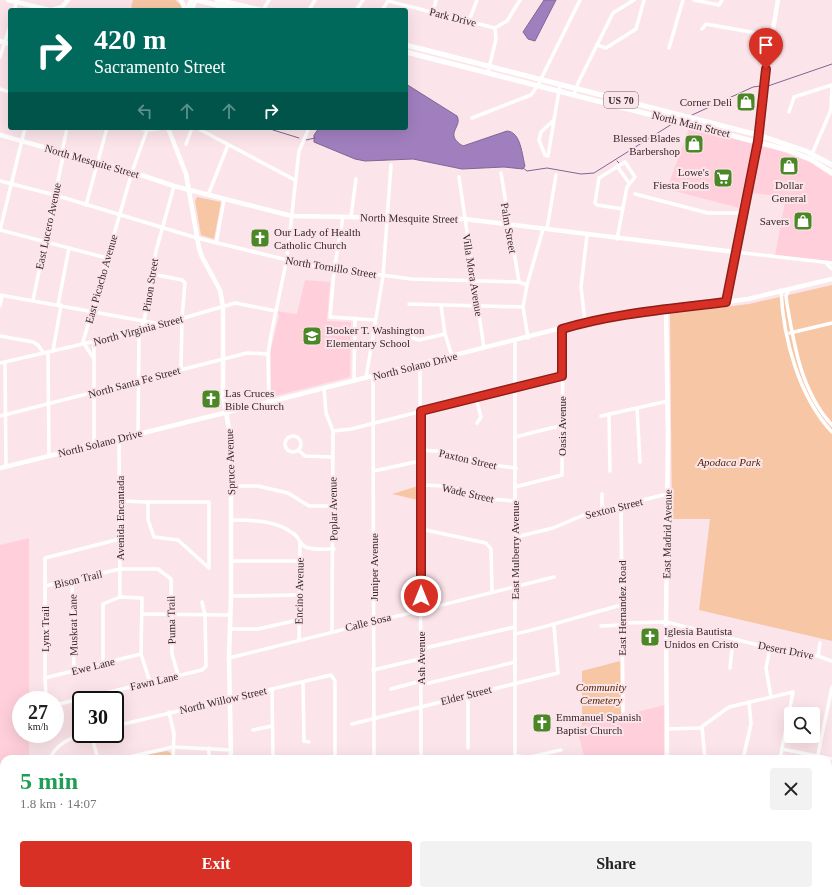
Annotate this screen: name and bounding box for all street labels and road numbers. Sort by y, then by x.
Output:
street label: Park Drive [428,5,478,29]
road number: US 70 [604,92,638,108]
street label: North Main Street [651,108,731,140]
street label: North Mesquite Street [43,142,141,180]
street label: East Lucero Avenue [33,181,63,270]
street label: Palm Street [499,202,519,254]
street label: North Mesquite Street [360,211,458,225]
street label: East Picacho Avenue [83,233,119,325]
street label: Villa Mora Avenue [461,233,485,317]
street label: North Tornillo Street [285,254,377,280]
street label: Pinon Street [140,257,160,313]
street label: North Virginia Street [92,312,184,348]
street label: North Solano Drive [371,350,459,382]
street label: North Santa Fe Street [87,364,181,400]
street label: Oasis Avenue [556,396,568,456]
street label: North Solano Drive [56,427,144,459]
street label: Spruce Avenue [223,429,237,495]
street label: Paxton Street [438,447,498,471]
street label: Avenida Encantada [114,475,126,561]
street label: Poplar Avenue [326,477,340,541]
street label: Wade Street [441,481,495,505]
street label: East Madrid Avenue [660,489,674,579]
street label: Sexton Street [584,495,644,521]
street label: East Mulberry Avenue [509,501,521,599]
street label: Juniper Avenue [368,533,380,601]
street label: Encino Avenue [292,557,306,624]
street label: East Hernandez Road [616,560,628,656]
street label: Bison Trail [53,568,103,590]
street label: Muskrat Lane [66,594,80,656]
street label: Puma Trail [165,596,177,644]
street label: Lynx Trail [39,606,51,652]
street label: Calle Sosa [344,610,392,633]
street label: Ash Avenue [415,631,427,685]
street label: Desert Drive [757,639,815,661]
street label: Ewe Lane [70,655,116,677]
street label: Fawn Lane [129,670,179,692]
street label: Elder Street [439,683,493,707]
street label: North Willow Street [178,684,268,716]

